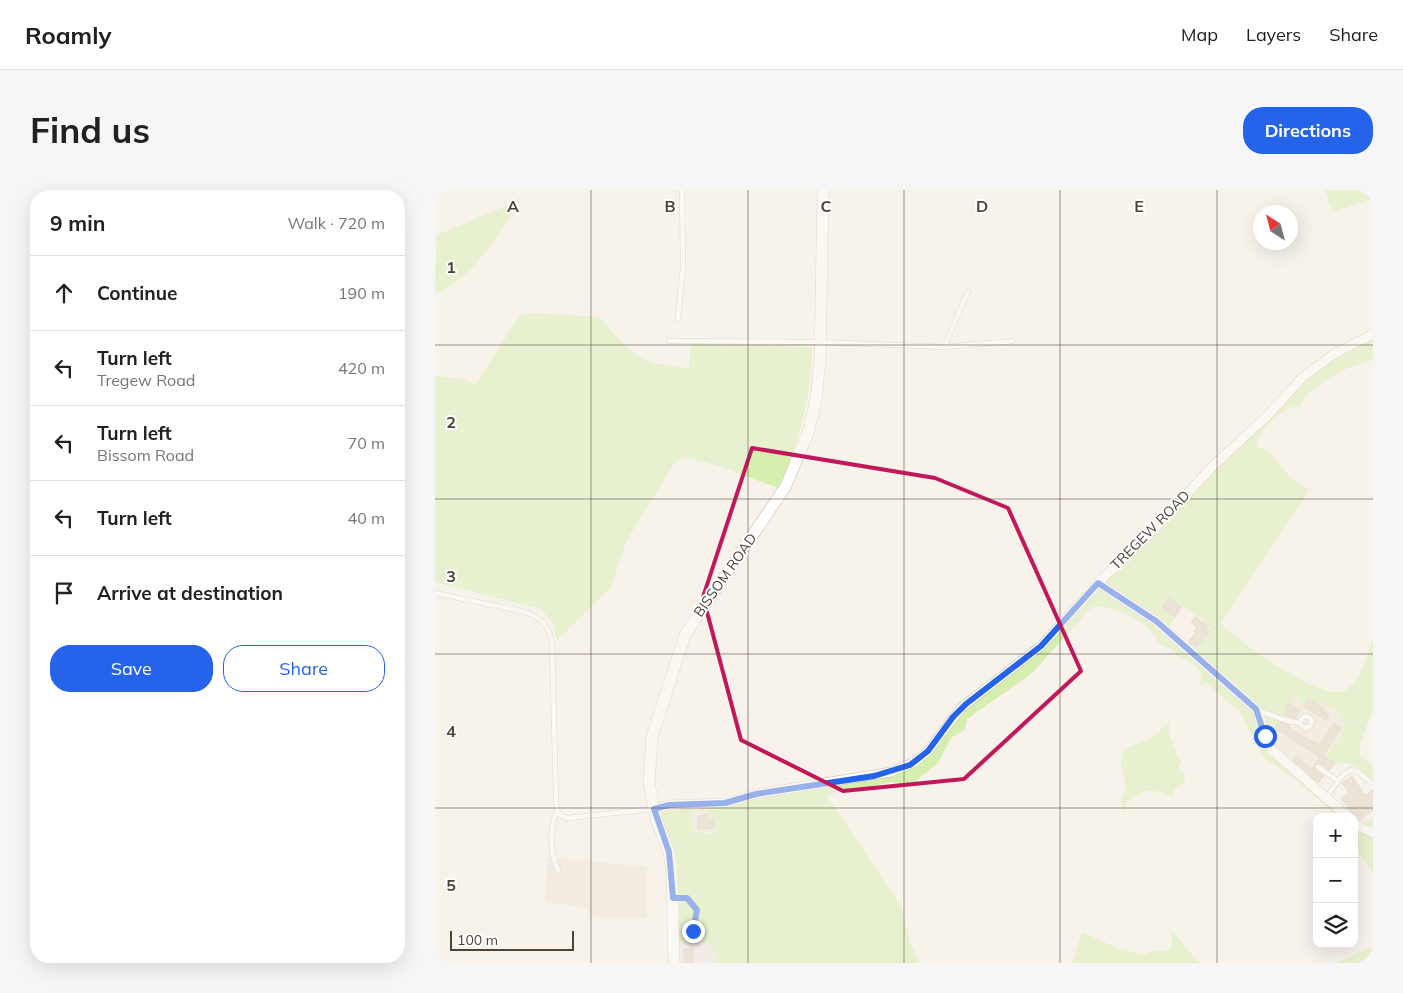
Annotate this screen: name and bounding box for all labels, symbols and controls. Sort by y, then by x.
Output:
text: Roamly [25,20,112,50]
text: Map [1181,23,1218,46]
text: Layers [1246,23,1301,46]
text: Share [1329,23,1378,46]
button: Directions [1243,107,1373,154]
text: Find us [30,108,150,152]
text: A [507,196,519,216]
text: B [664,196,676,216]
text: C [821,196,832,216]
text: D [976,196,988,216]
text: E [1134,196,1144,216]
north arrow [1253,205,1298,250]
text: 9 min [50,210,105,236]
text: Walk · 720 m [287,213,385,233]
text: 1 [446,257,456,277]
icon: ahead [50,279,78,307]
text: Continue [97,281,177,305]
text: 190 m [338,283,385,303]
text: Turn left [97,346,172,370]
icon: left [50,354,78,382]
text: 420 m [338,358,385,378]
text: Tregew Road [97,370,195,390]
text: 2 [446,412,456,432]
text: Turn left [97,421,172,445]
icon: left [50,429,78,457]
text: 70 m [348,433,385,453]
text: Bissom Road [97,445,194,465]
street label: TREGEW ROAD [1107,487,1193,573]
icon: left [50,504,78,532]
text: Turn left [97,506,172,530]
text: 40 m [348,508,385,528]
street label: BISSOM ROAD [689,530,761,620]
text: 3 [446,566,456,586]
icon: arrive [50,579,78,607]
text: Arrive at destination [97,581,283,605]
button: Save [50,645,213,692]
button: Share [223,645,385,692]
text: 4 [446,721,456,741]
route start [1254,725,1277,748]
map controls [1313,813,1358,948]
button: + [1313,813,1358,858]
button: − [1313,858,1358,903]
text: 5 [446,875,456,895]
button: layers [1313,903,1358,948]
route end [682,920,705,943]
scale bar [450,928,574,951]
text: 100 m [457,931,498,949]

